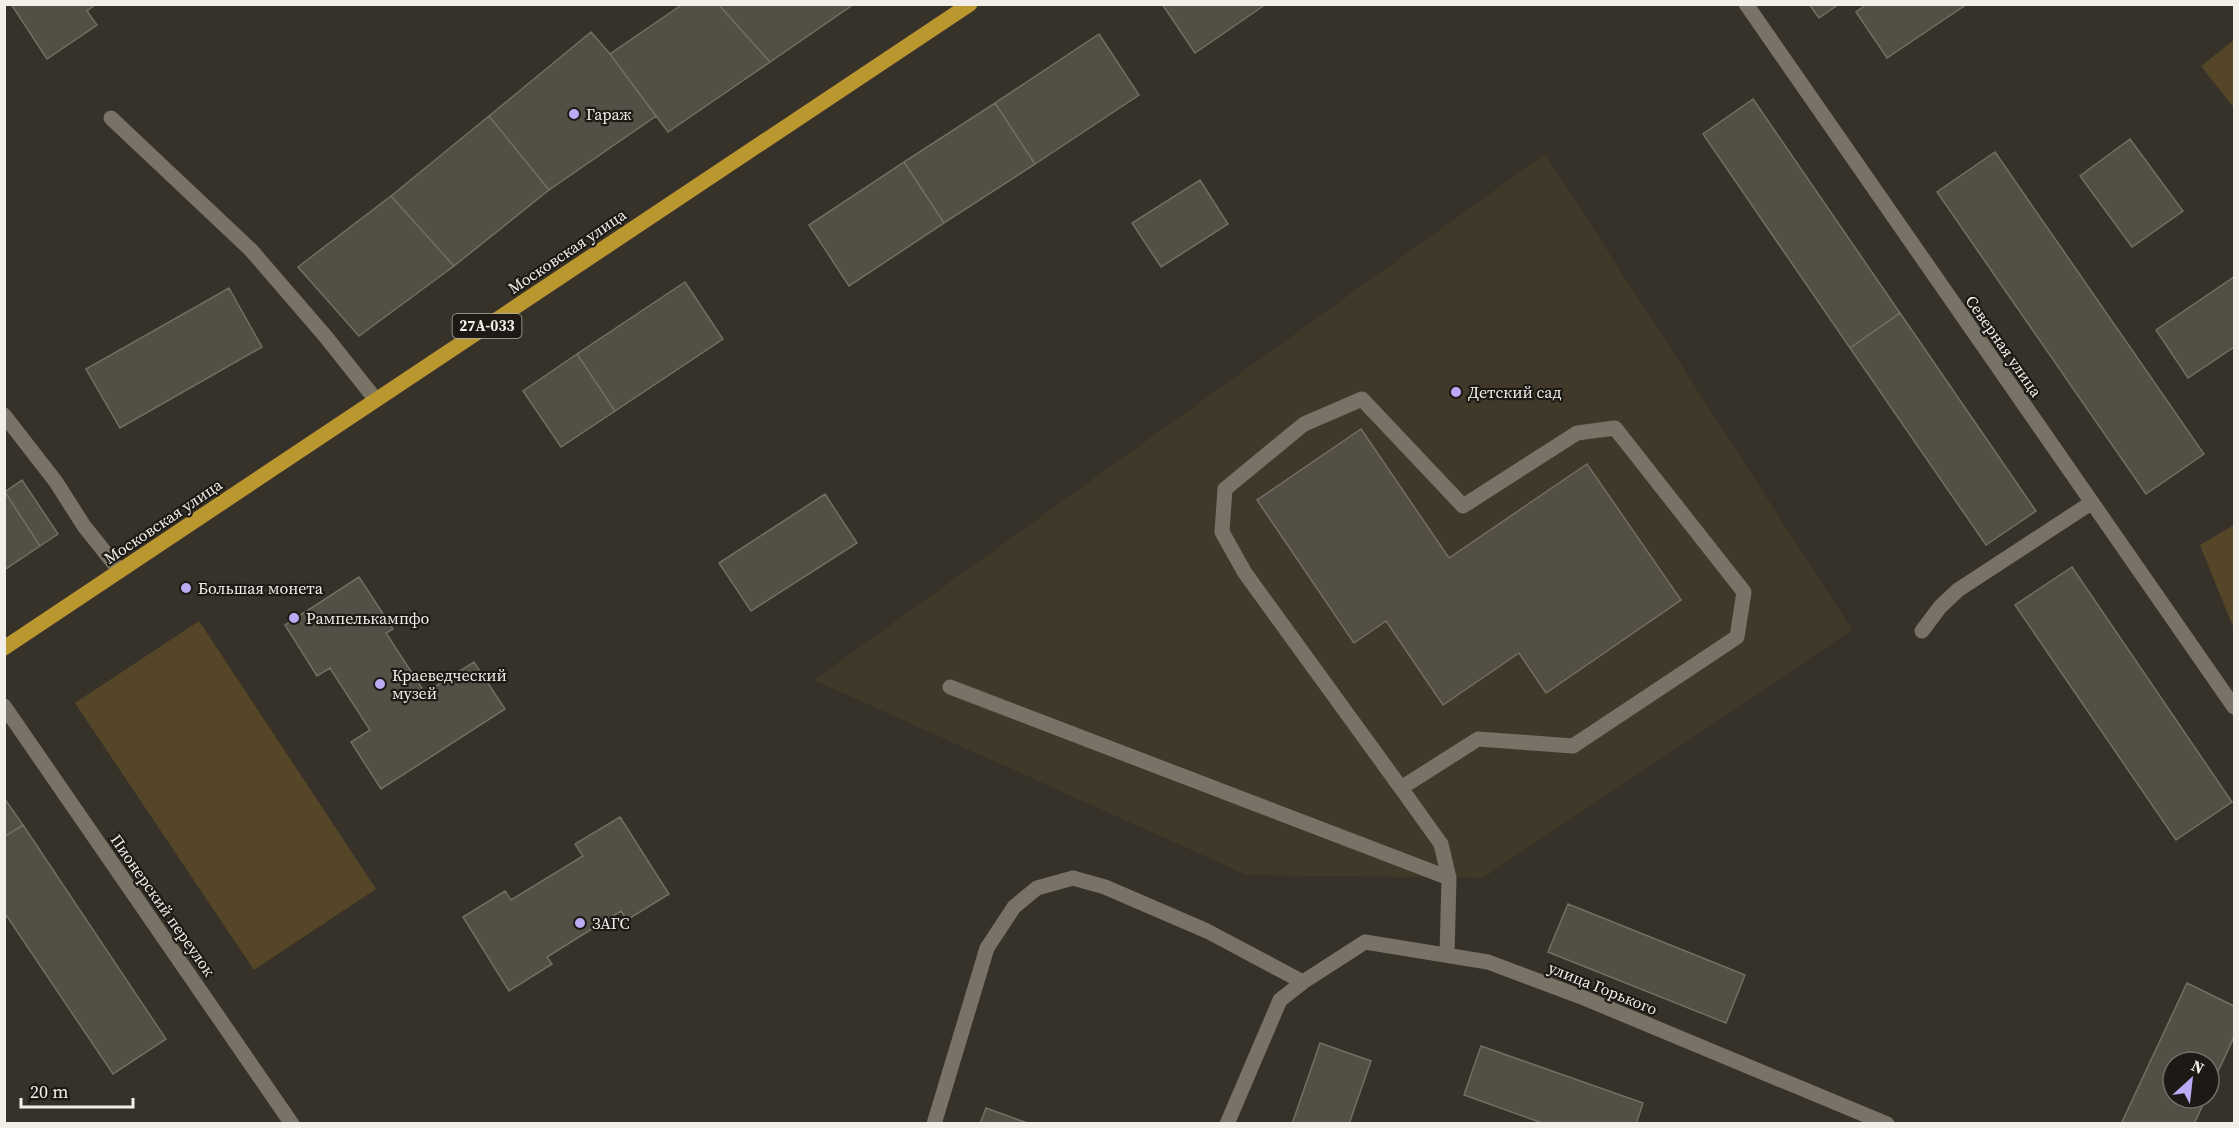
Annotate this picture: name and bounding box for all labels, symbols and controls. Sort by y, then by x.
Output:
place label: Гараж [586,103,632,125]
marker: Гараж [567,107,581,121]
street label: Московская улица [504,203,631,299]
street label: Северная улица [1961,291,2048,402]
road number: 27А-033 [452,314,522,338]
place label: Детский сад [1468,381,1562,403]
marker: Детский сад [1449,385,1463,399]
street label: Московская улица [100,473,227,569]
place label: Большая монета [198,577,324,599]
marker: Большая монета [179,581,193,595]
place label: Рампелькампфо [306,607,430,629]
marker: Рампелькампфо [287,611,301,625]
place label: Краеведческий музей [392,664,507,704]
marker: Краеведческий музей [373,677,387,691]
street label: Пионерский переулок [106,829,221,981]
place label: ЗАГС [592,912,630,934]
marker: ЗАГС [573,916,587,930]
street label: улица Горького [1545,956,1661,1020]
north arrow [2161,1050,2221,1110]
text: N [2188,1054,2208,1079]
scale bar [21,1071,134,1109]
text: 20 m [30,1079,68,1104]

